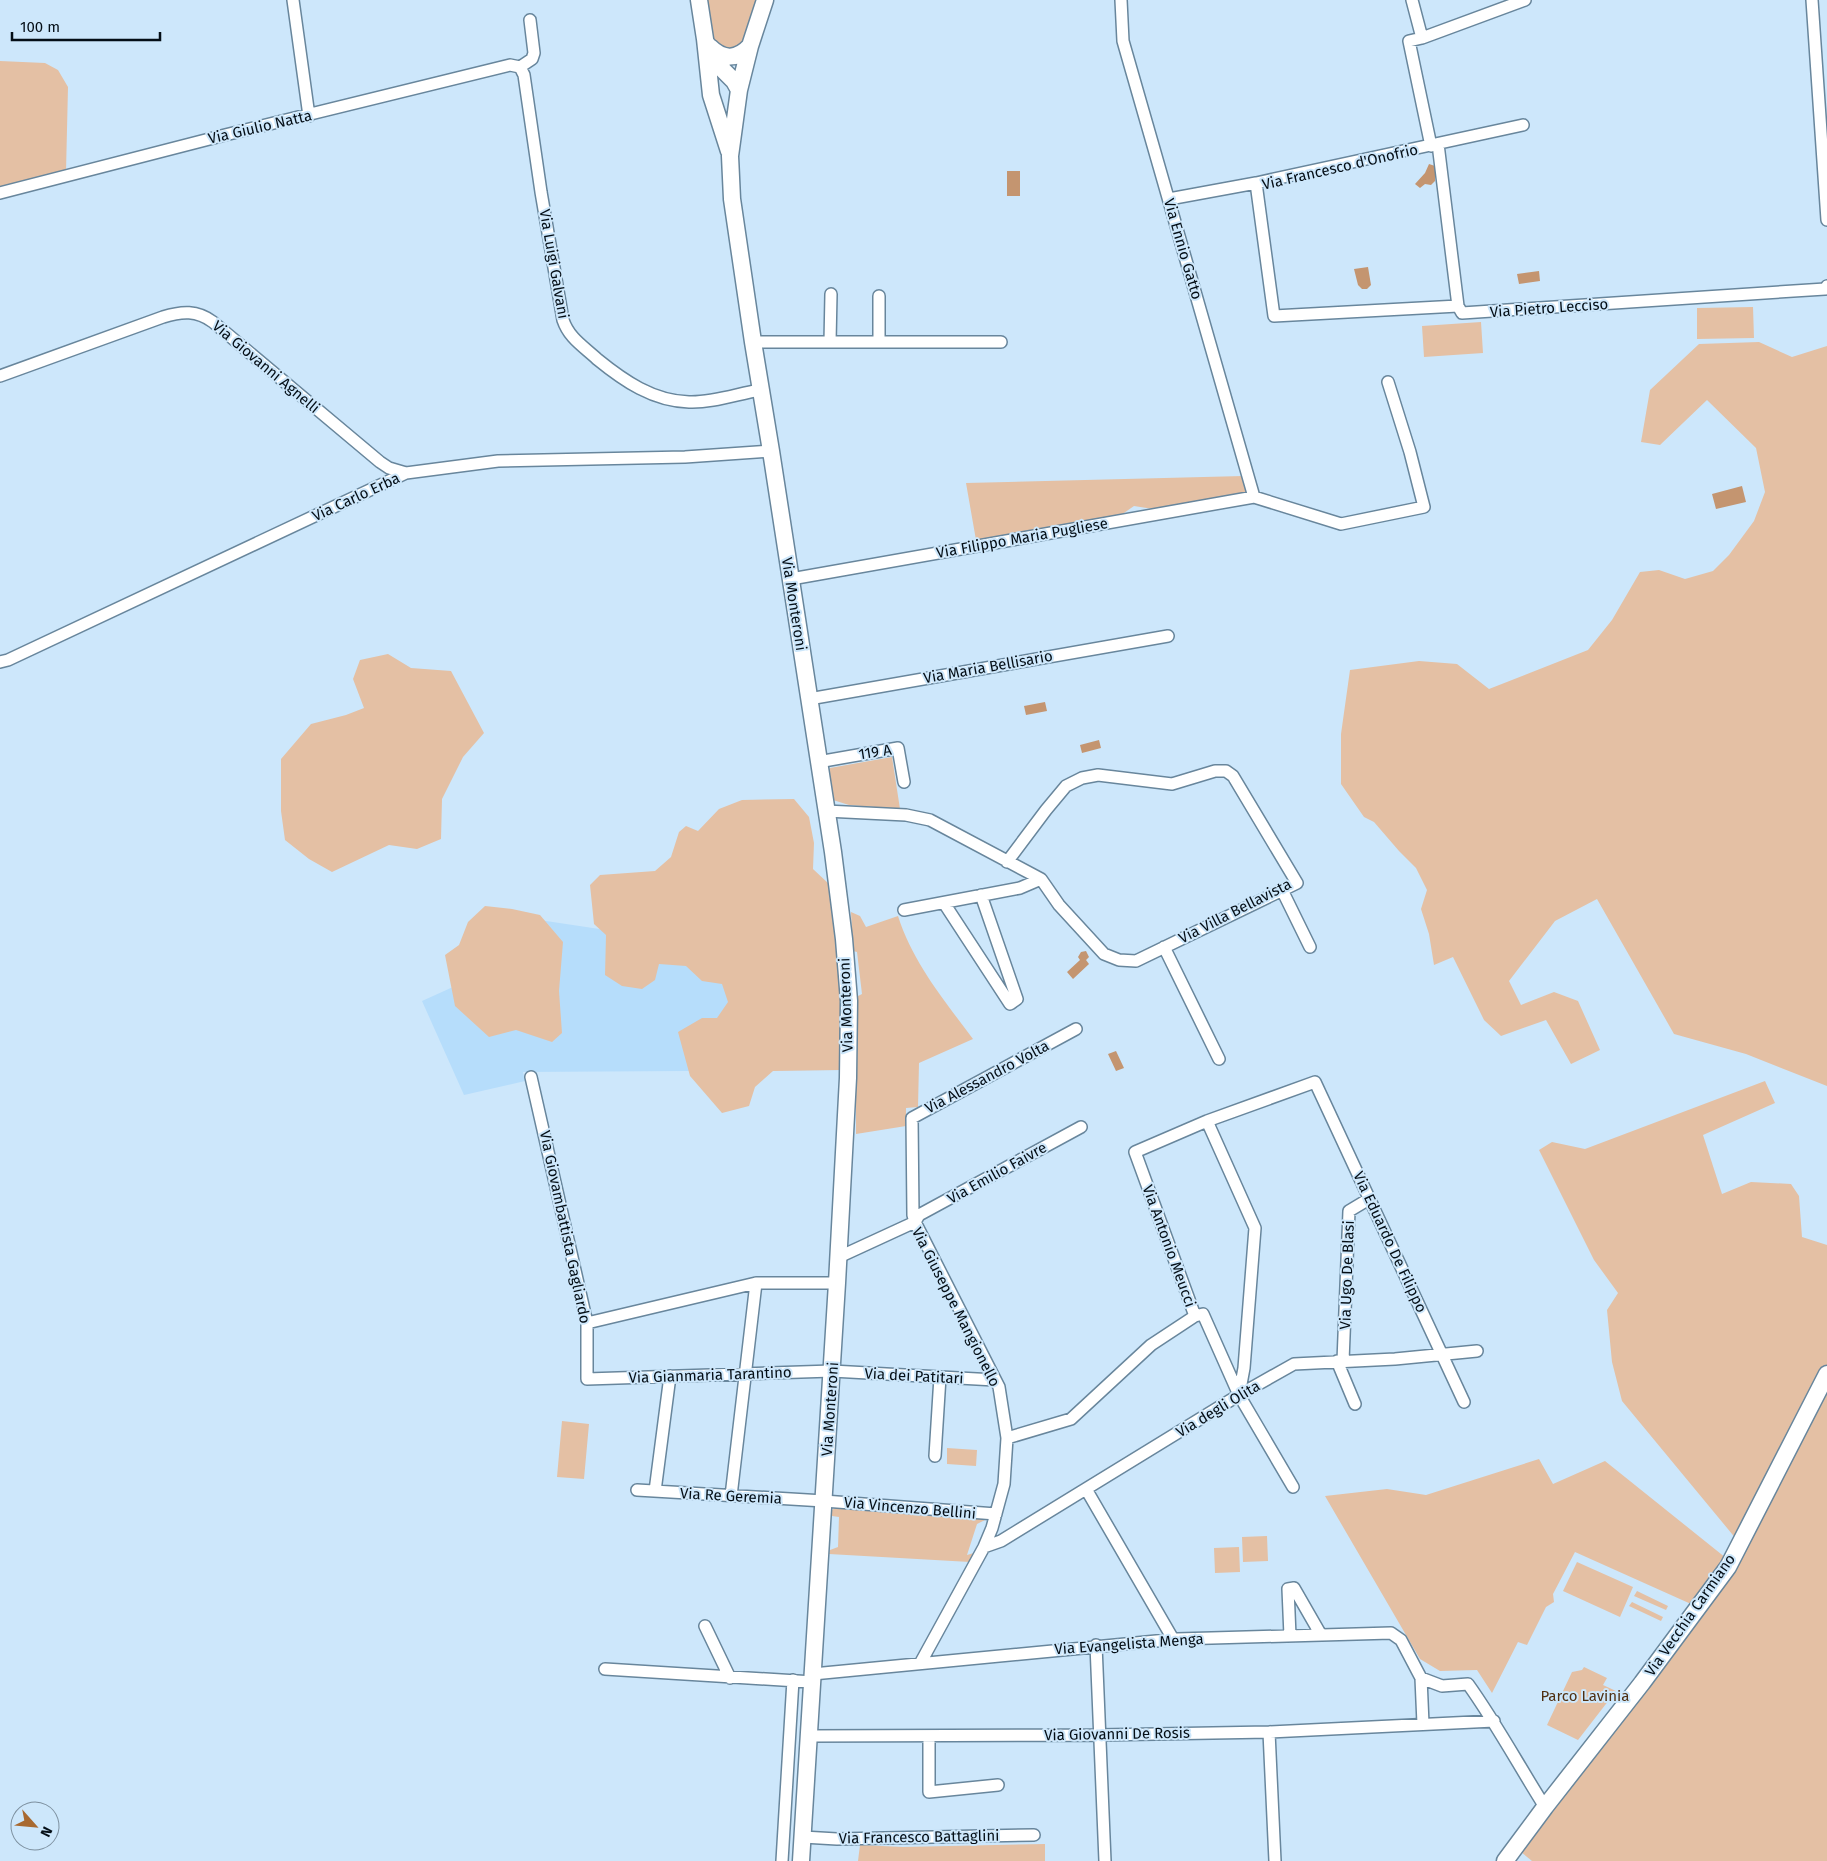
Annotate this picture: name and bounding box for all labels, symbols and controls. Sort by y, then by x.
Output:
scale bar [12,10,160,42]
text: 100 m [20,18,60,36]
street label: Via Giulio Natta [206,106,314,148]
street label: Via Francesco d'Onofrio [1260,140,1420,194]
street label: Via Ennio Gatto [1160,196,1206,302]
street label: Via Luigi Galvani [536,208,572,320]
street label: Via Pietro Lecciso [1489,295,1609,321]
street label: Via Giovanni Agnelli [209,317,323,417]
street label: Via Carlo Erba [309,469,403,525]
street label: Via Filippo Maria Pugliese [935,514,1109,562]
street label: Via Monteroni [778,556,810,652]
street label: Via Maria Bellisario [922,647,1054,687]
street label: 119 A [857,740,893,763]
street label: Via Villa Bellavista [1176,875,1294,947]
street label: Via Monteroni [835,958,857,1052]
street label: Via Alessandro Volta [922,1037,1052,1117]
street label: Via Giovambattista Gagliardo [536,1129,594,1325]
street label: Via Emilio Faivre [944,1138,1050,1208]
street label: Via Eduardo De Filippo [1349,1169,1431,1315]
street label: Via Antonio Meucci [1139,1182,1199,1310]
street label: Via Ugo De Blasi [1336,1220,1358,1330]
street label: Via Giuseppe Mangionello [908,1224,1004,1390]
street label: Via Monteroni [818,1361,842,1457]
street label: Via Gianmaria Tarantino [628,1363,792,1387]
street label: Via dei Patitari [864,1364,964,1388]
street label: Via degli Olita [1173,1377,1263,1441]
street label: Via Re Geremia [680,1484,782,1508]
street label: Via Vincenzo Bellini [843,1493,977,1523]
street label: Via Vecchia Carmiano [1641,1550,1739,1680]
street label: Via Evangelista Menga [1054,1630,1204,1658]
park label: Parco Lavinia [1540,1687,1630,1705]
street label: Via Giovanni De Rosis [1044,1724,1190,1744]
north arrow [10,1801,60,1851]
text: N [36,1824,56,1840]
street label: Via Francesco Battaglini [838,1827,1000,1847]

